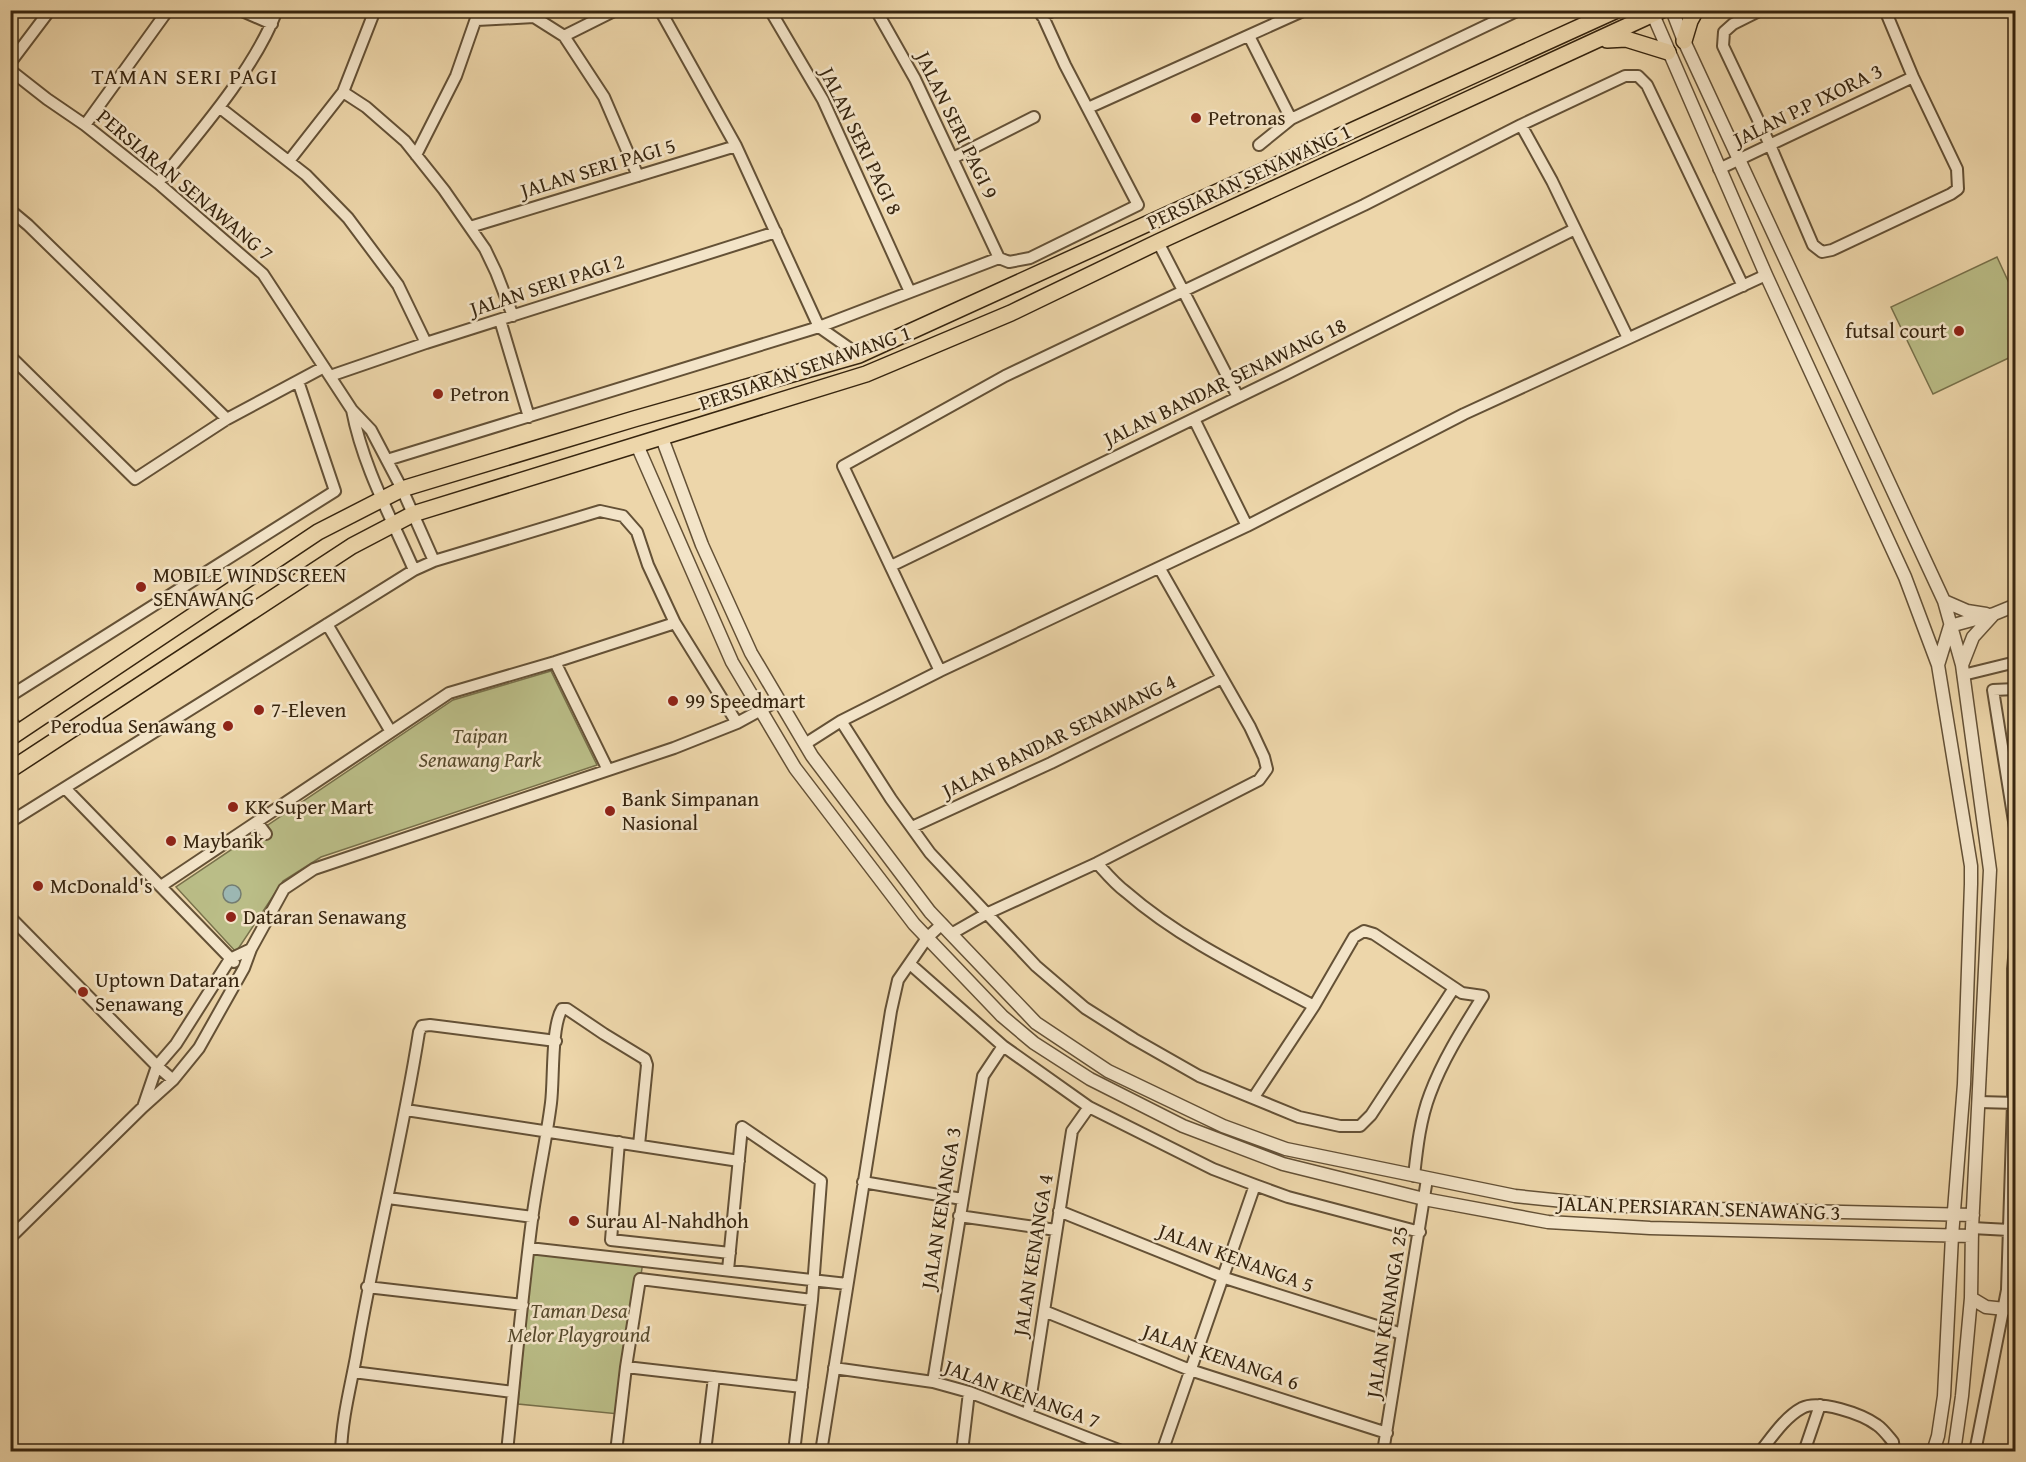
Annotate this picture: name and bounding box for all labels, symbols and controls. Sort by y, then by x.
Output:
street label: JALAN SERI PAGI 9 [907,43,1007,204]
street label: JALAN P.P IXORA 3 [1725,55,1888,155]
street label: JALAN SERI PAGI 8 [811,59,911,220]
district label: TAMAN SERI PAGI [92,60,278,92]
street label: PERSIARAN SENAWANG 7 [90,101,281,268]
place label: Petronas [1208,102,1286,133]
marker: Petronas [1189,111,1203,125]
street label: PERSIARAN SENAWANG 1 [1141,115,1356,238]
street label: JALAN SERI PAGI 5 [514,129,679,207]
street label: JALAN SERI PAGI 2 [463,245,628,325]
street label: JALAN BANDAR SENAWANG 18 [1095,309,1351,455]
place label: futsal court [1845,315,1948,346]
street label: PERSIARAN SENAWANG 1 [695,317,915,418]
marker: futsal court [1952,324,1966,338]
place label: Petron [450,378,510,409]
marker: Petron [431,387,445,401]
place label: MOBILE WINDSCREEN SENAWANG [153,559,347,614]
marker: MOBILE WINDSCREEN SENAWANG [134,580,148,594]
street label: JALAN BANDAR SENAWANG 4 [934,665,1181,807]
place label: 99 Speedmart [685,685,806,716]
place label: 7-Eleven [271,694,347,725]
marker: 99 Speedmart [666,694,680,708]
marker: 7-Eleven [252,703,266,717]
place label: Perodua Senawang [50,710,217,741]
marker: Perodua Senawang [221,719,235,733]
park label: Taipan Senawang Park [419,720,542,775]
place label: Bank Simpanan Nasional [622,783,759,838]
place label: KK Super Mart [245,791,374,822]
marker: KK Super Mart [226,800,240,814]
marker: Bank Simpanan Nasional [603,804,617,818]
place label: Maybank [183,825,264,856]
marker: Maybank [164,834,178,848]
place label: McDonald's [50,870,153,901]
marker: McDonald's [31,879,45,893]
place label: Dataran Senawang [243,901,407,932]
marker: Dataran Senawang [224,910,238,924]
place label: Uptown Dataran Senawang [95,964,240,1019]
marker: Uptown Dataran Senawang [76,985,90,999]
street label: JALAN KENANGA 3 [912,1125,969,1294]
street label: JALAN KENANGA 4 [1004,1172,1061,1341]
street label: JALAN PERSIARAN SENAWANG 3 [1554,1187,1841,1228]
place label: Surau Al-Nahdhoh [586,1205,749,1236]
marker: Surau Al-Nahdhoh [567,1214,581,1228]
street label: JALAN KENANGA 5 [1151,1214,1318,1300]
street label: JALAN KENANGA 25 [1357,1224,1415,1403]
park label: Taman Desa Melor Playground [508,1295,650,1350]
street label: JALAN KENANGA 6 [1136,1314,1304,1398]
street label: JALAN KENANGA 7 [937,1350,1104,1436]

